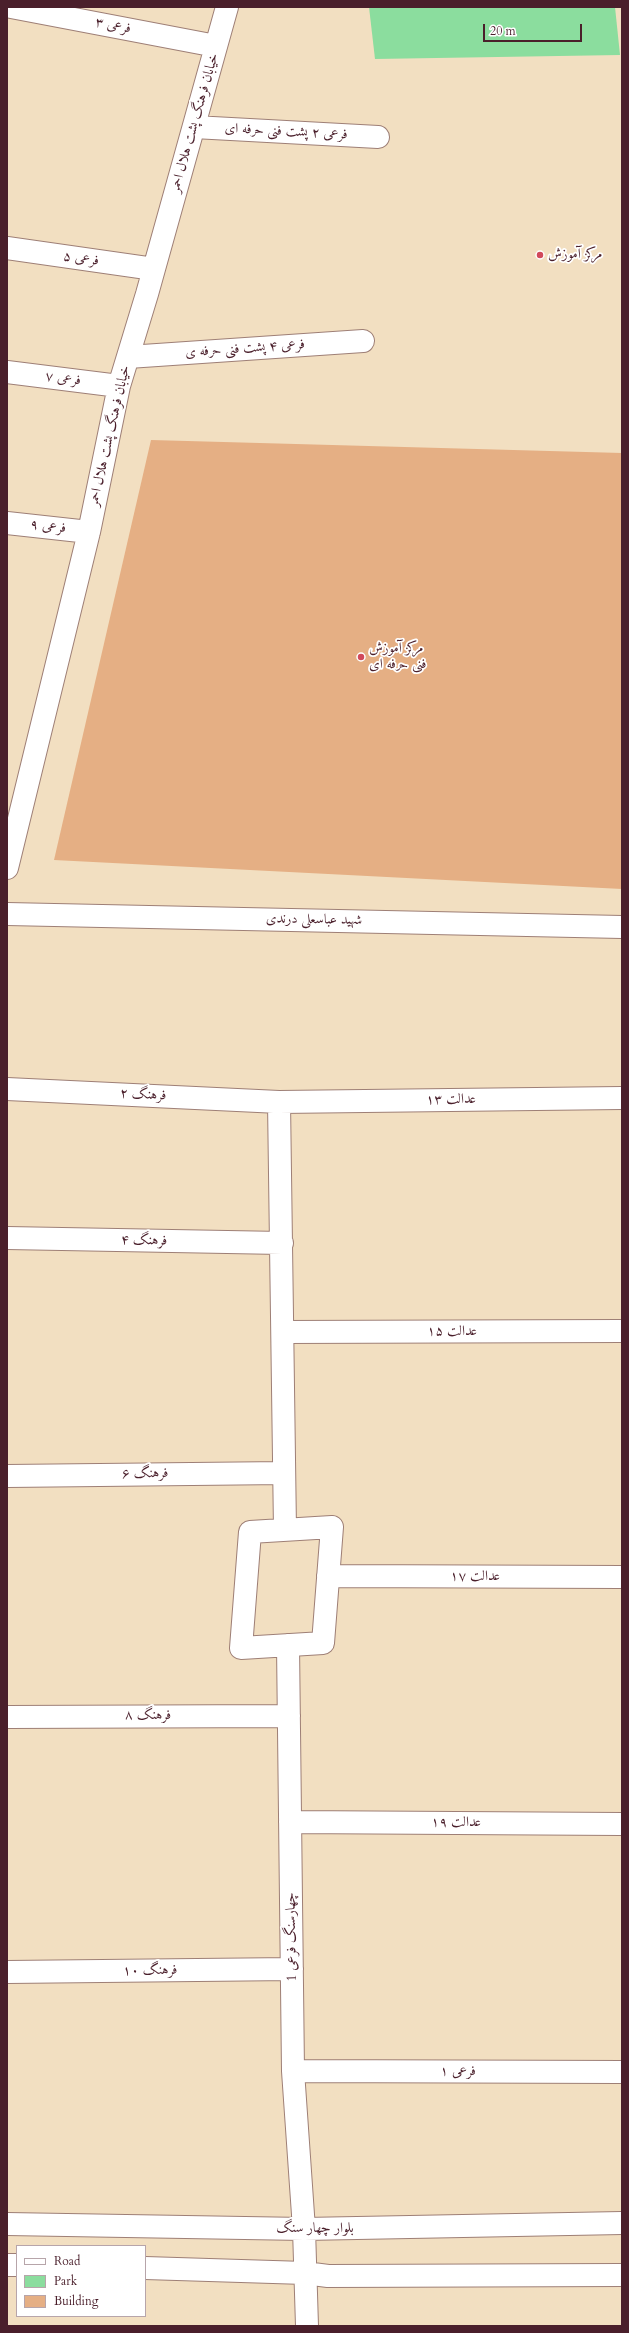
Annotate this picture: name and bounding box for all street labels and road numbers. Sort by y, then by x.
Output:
street label: فرعی ۳ [94,14,132,38]
street label: خیابان فرهنگ پشت هلال احمر [167,51,223,195]
street label: فرعی ۲ پشت فنی حرفه ای [224,120,348,144]
street label: فرعی ۵ [62,248,100,270]
street label: فرعی ۴ پشت فنی حرفه ی [185,336,305,362]
street label: خیابان فرهنگ پشت هلال احمر [86,364,134,508]
street label: فرعی ۷ [44,368,82,390]
street label: فرعی ۹ [29,517,67,537]
street label: شهید عباسعلی درندی [266,911,362,929]
street label: فرهنگ ۲ [119,1085,167,1105]
street label: عدالت ۱۳ [426,1091,476,1109]
street label: فرهنگ ۴ [121,1232,167,1250]
street label: عدالت ۱۵ [427,1324,477,1340]
street label: فرهنگ ۶ [122,1465,168,1483]
street label: عدالت ۱۷ [450,1569,500,1585]
street label: فرهنگ ۸ [125,1708,171,1724]
street label: عدالت ۱۹ [431,1815,481,1831]
street label: چهارسنگ فرعی 1 [283,1892,301,1982]
street label: فرهنگ ۱۰ [123,1962,177,1980]
street label: فرعی ۱ [440,2064,476,2080]
street label: بلوار چهار سنگ [276,2221,354,2237]

